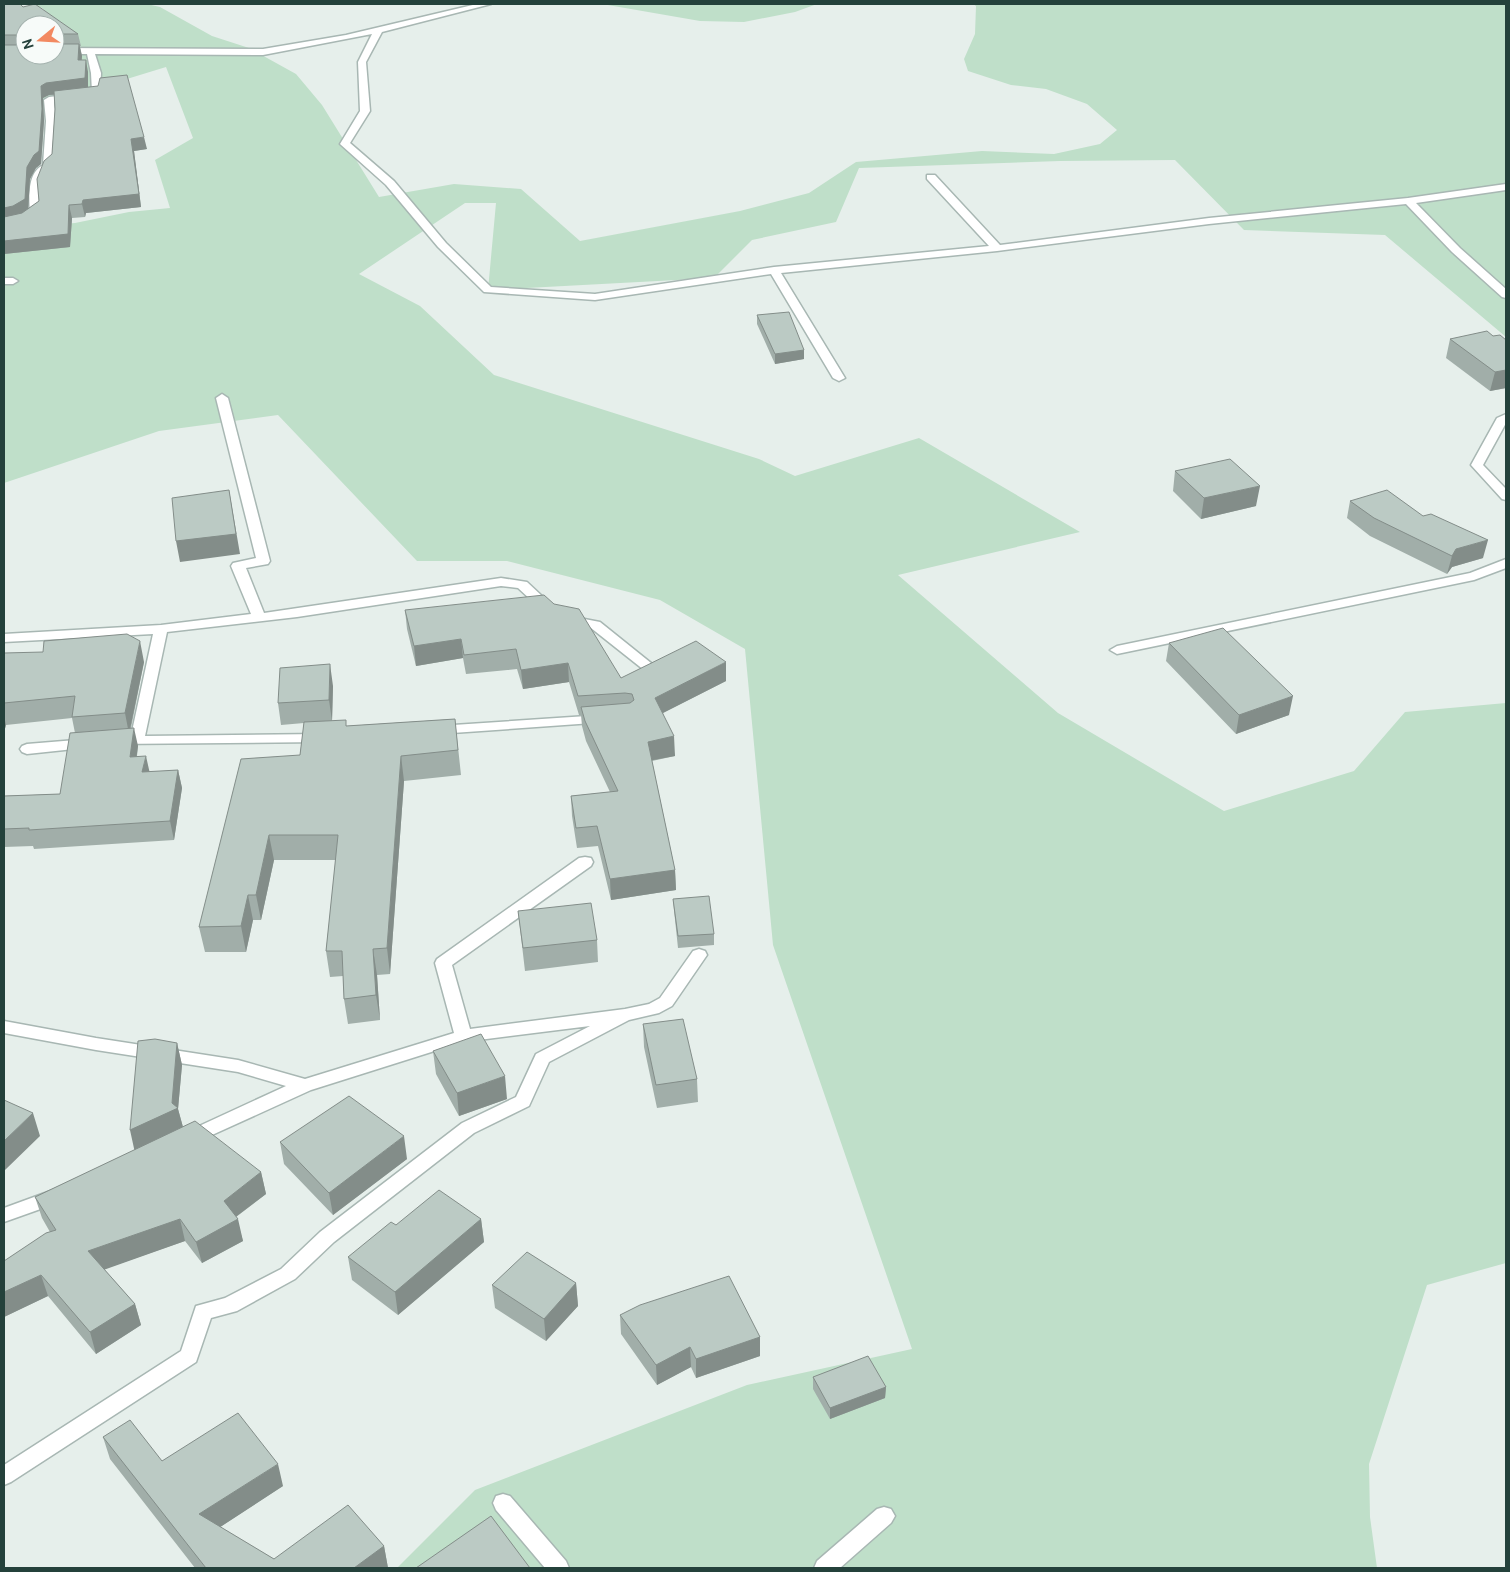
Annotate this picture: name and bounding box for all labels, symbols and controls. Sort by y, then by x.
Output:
north arrow [15,15,65,65]
text: N [18,37,38,52]

